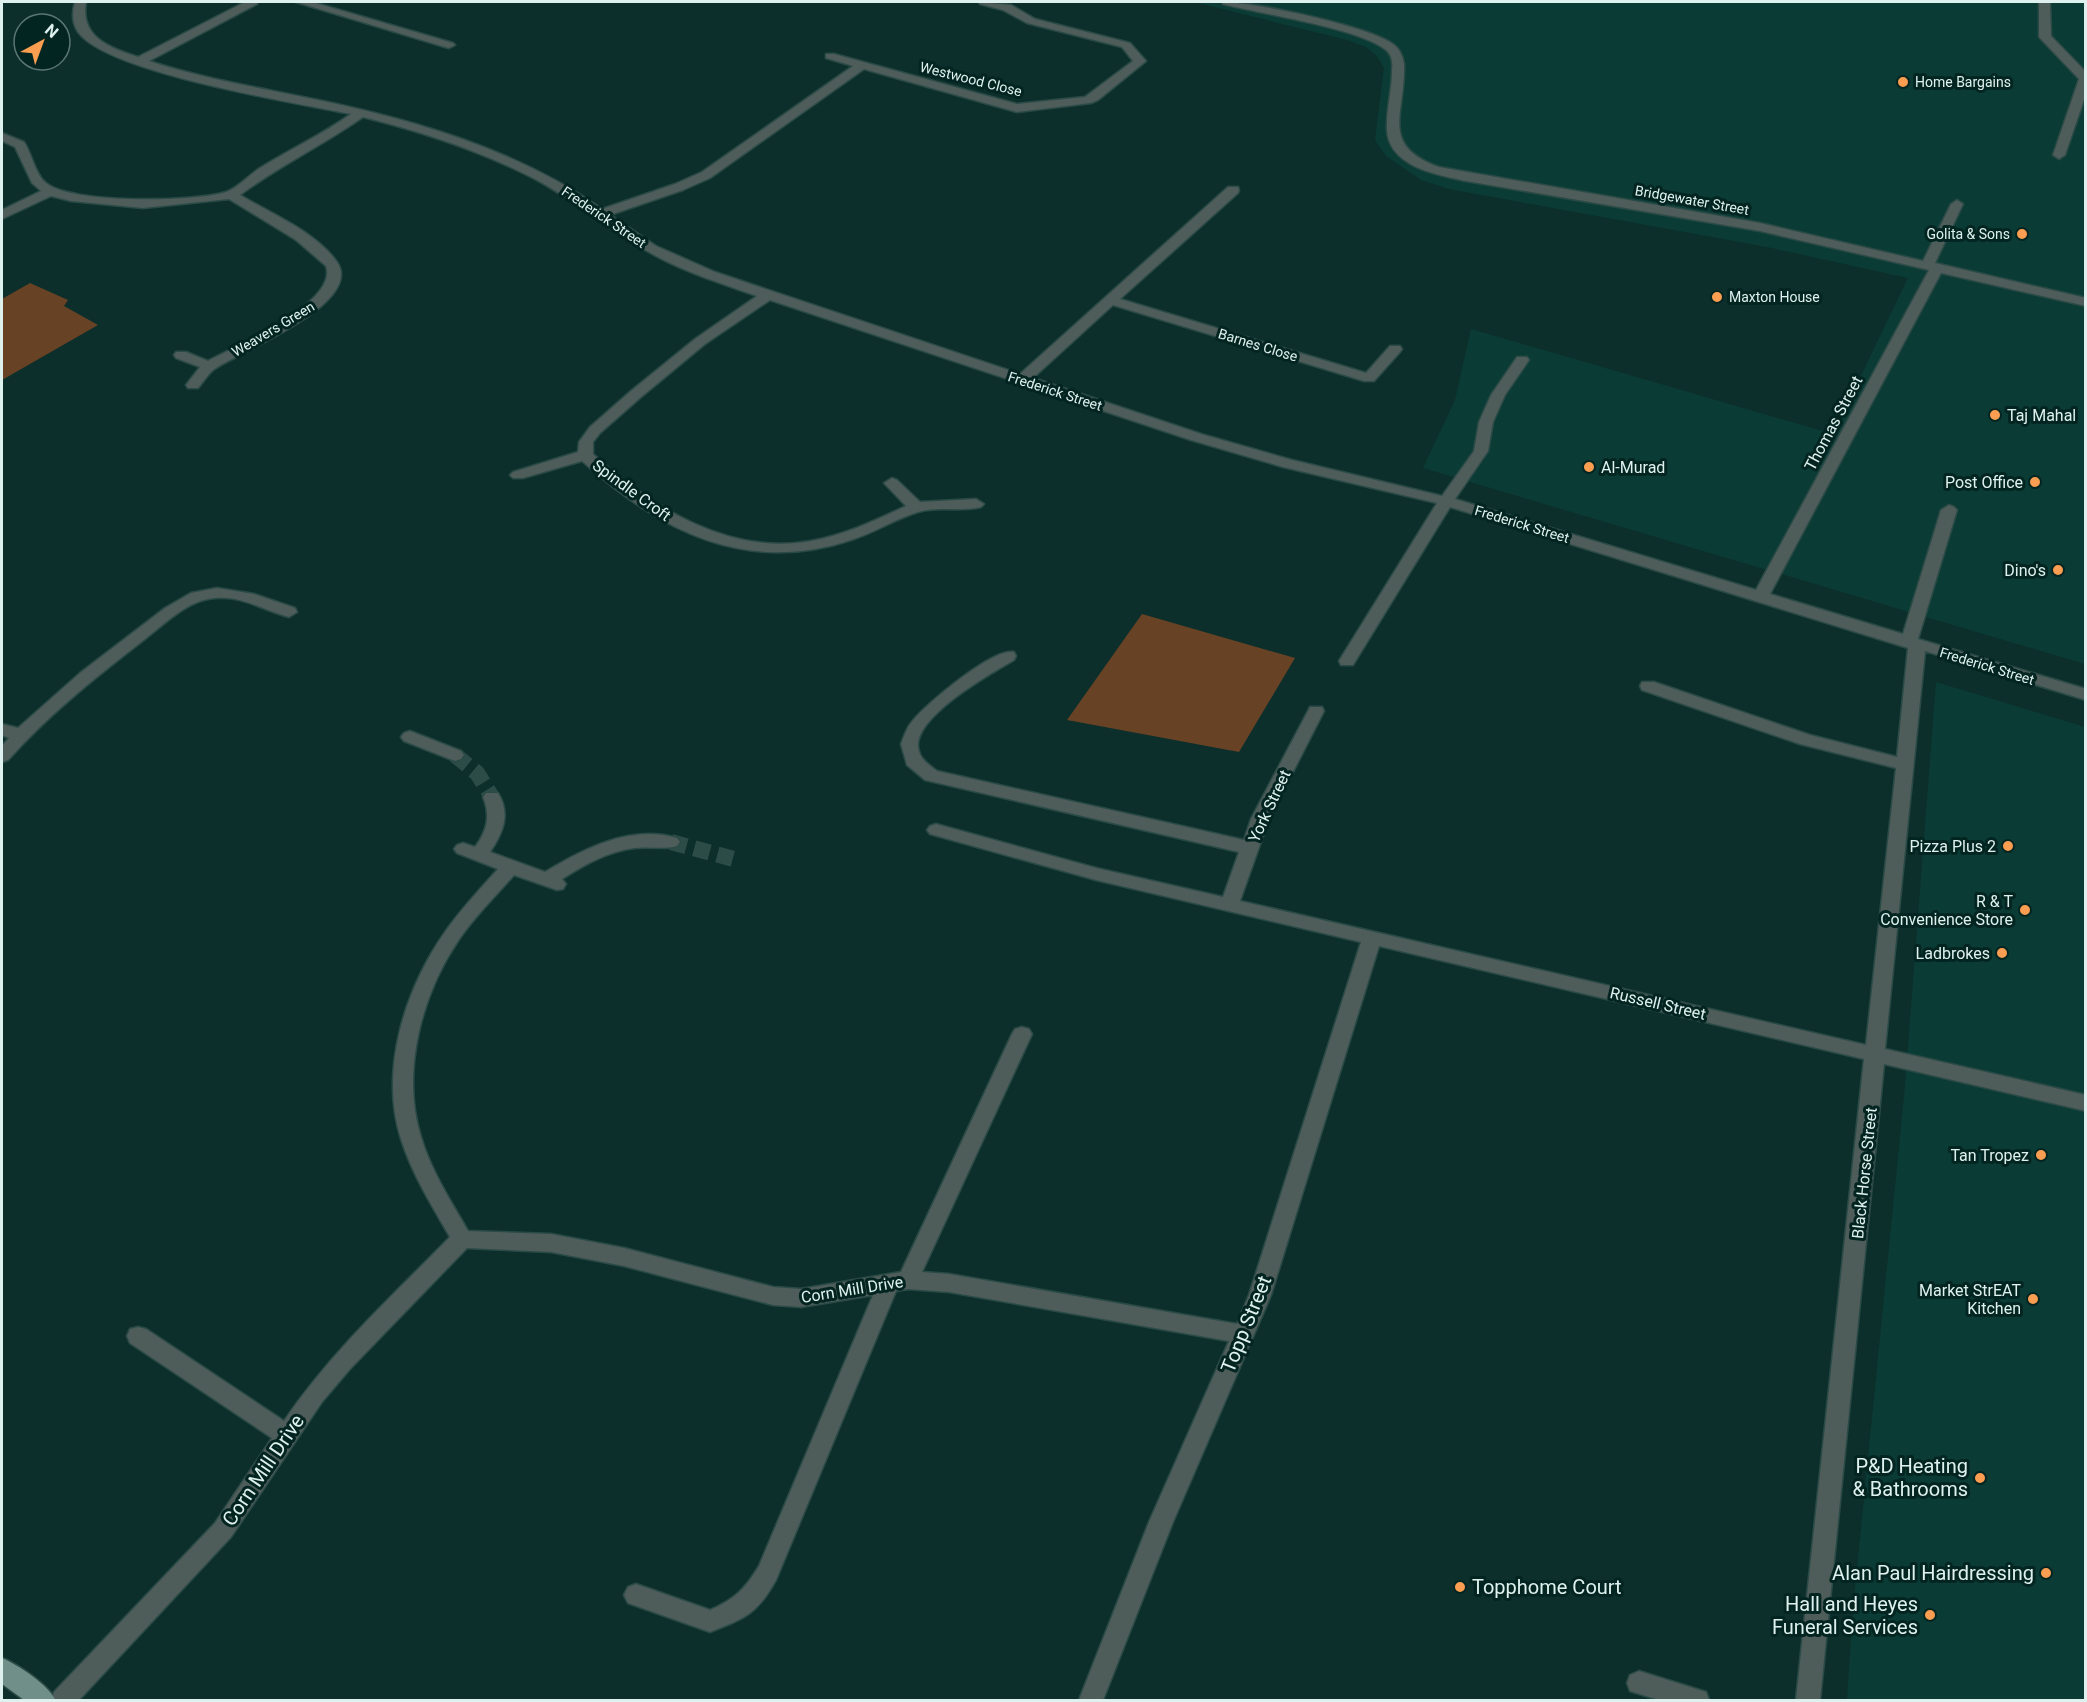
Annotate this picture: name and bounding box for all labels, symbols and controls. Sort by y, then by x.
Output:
north arrow [12,12,72,72]
text: N [41,20,62,42]
street label: Westwood Close [918,59,1024,99]
place label: Home Bargains [1915,74,2011,90]
marker: Home Bargains [1896,75,1910,89]
street label: Bridgewater Street [1634,182,1751,218]
street label: Frederick Street [559,183,649,251]
place label: Golita & Sons [1927,226,2010,242]
marker: Golita & Sons [2015,227,2029,241]
place label: Maxton House [1729,289,1820,305]
marker: Maxton House [1710,290,1724,304]
street label: Weavers Green [229,298,317,360]
street label: Barnes Close [1216,325,1300,365]
street label: Frederick Street [1006,368,1104,414]
street label: Thomas Street [1800,373,1866,474]
place label: Taj Mahal [2007,406,2076,425]
marker: Taj Mahal [1988,408,2002,422]
street label: Spindle Croft [589,456,675,525]
place label: Al-Murad [1601,458,1665,477]
marker: Al-Murad [1582,460,1596,474]
place label: Post Office [1945,473,2023,492]
marker: Post Office [2028,475,2042,489]
street label: Frederick Street [1473,502,1572,546]
place label: Dino's [2004,561,2046,580]
marker: Dino's [2051,563,2065,577]
street label: Frederick Street [1938,644,2037,688]
street label: York Street [1244,767,1295,846]
place label: Pizza Plus 2 [1909,837,1996,856]
marker: Pizza Plus 2 [2001,839,2015,853]
place label: R & T Convenience Store [1880,892,2013,929]
marker: R & T Convenience Store [2018,903,2032,917]
place label: Ladbrokes [1916,944,1990,963]
marker: Ladbrokes [1995,946,2009,960]
street label: Russell Street [1608,983,1708,1024]
street label: Black Horse Street [1848,1106,1881,1240]
place label: Tan Tropez [1950,1146,2029,1165]
marker: Tan Tropez [2034,1148,2048,1162]
street label: Corn Mill Drive [800,1272,905,1307]
street label: Topp Street [1216,1272,1276,1376]
place label: Market StrEAT Kitchen [1919,1281,2021,1318]
marker: Market StrEAT Kitchen [2026,1292,2040,1306]
street label: Corn Mill Drive [217,1410,309,1530]
place label: P&D Heating & Bathrooms [1852,1454,1968,1501]
marker: P&D Heating & Bathrooms [1973,1471,1987,1485]
place label: Alan Paul Hairdressing [1832,1561,2034,1585]
marker: Alan Paul Hairdressing [2039,1566,2053,1580]
place label: Topphome Court [1472,1575,1622,1599]
marker: Topphome Court [1453,1580,1467,1594]
place label: Hall and Heyes Funeral Services [1772,1592,1918,1639]
marker: Hall and Heyes Funeral Services [1923,1608,1937,1622]

